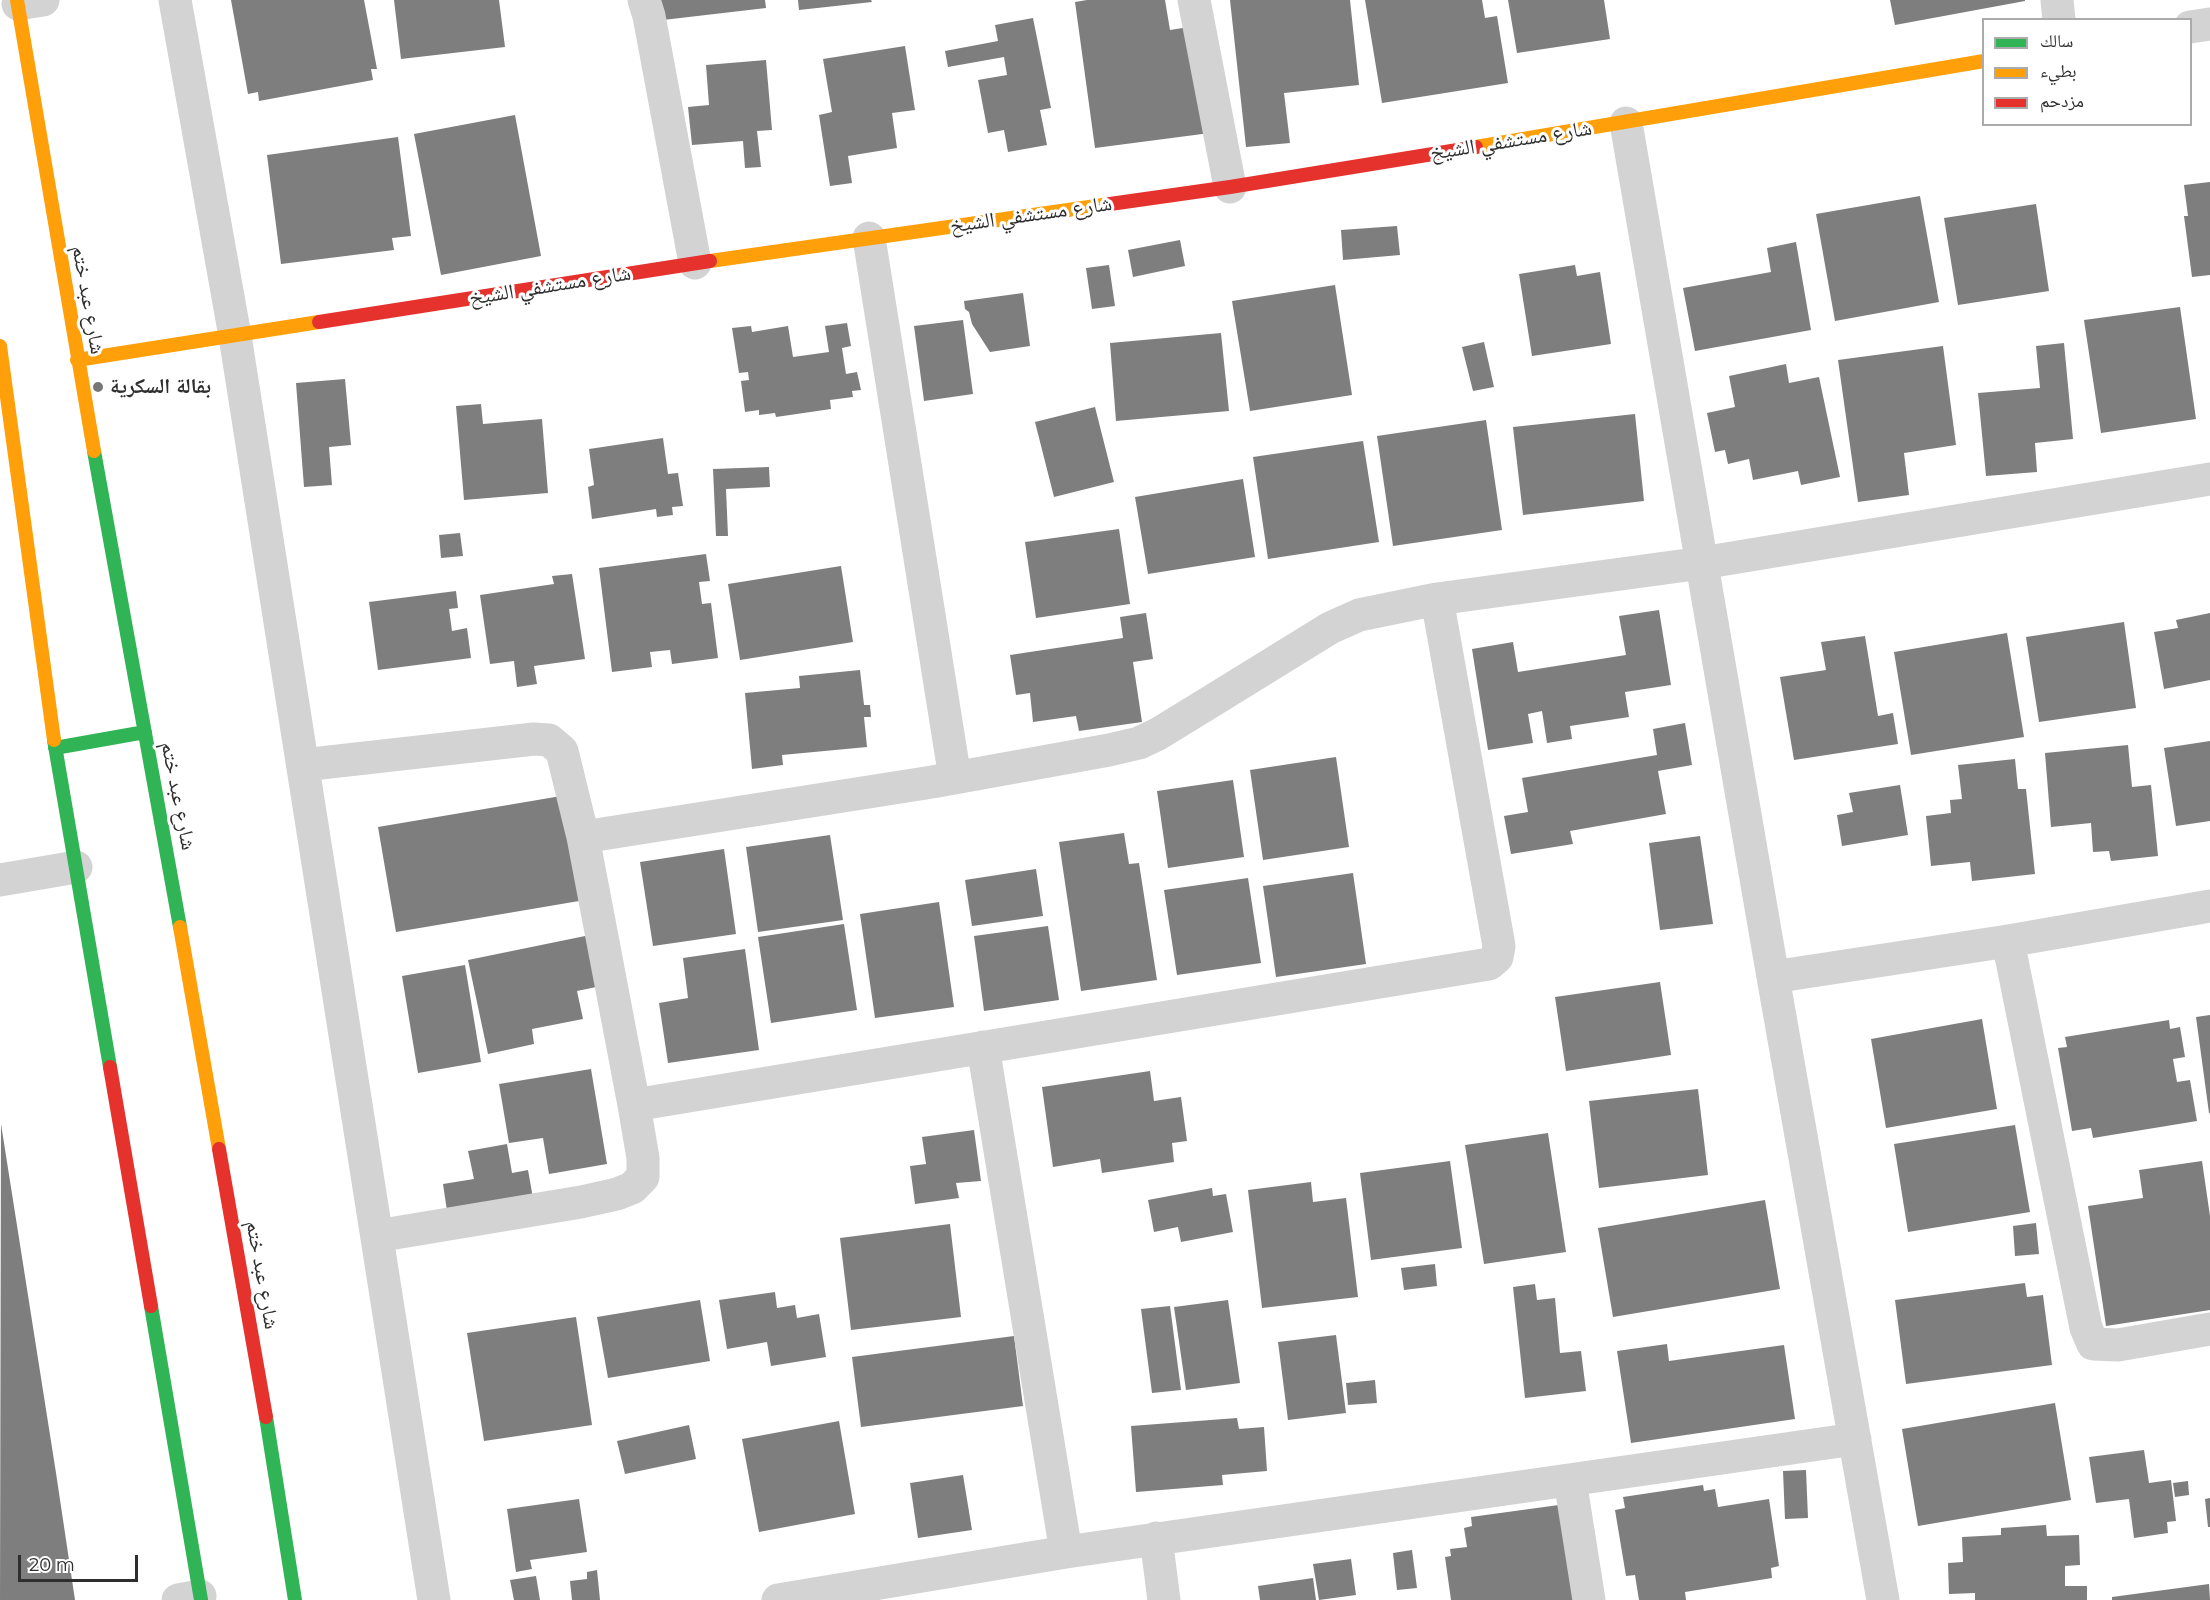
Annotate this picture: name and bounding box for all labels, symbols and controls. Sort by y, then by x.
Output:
legend [1982,18,2192,126]
text: سالك [2040,30,2073,52]
text: بطيء [2040,60,2077,82]
text: مزدحم [2040,90,2084,112]
street label: شارع مستشفي الشيخ [1428,116,1594,166]
street label: شارع مستشفي الشيخ [948,191,1114,239]
street label: شارع عبد ختم [66,244,110,356]
street label: شارع مستشفي الشيخ [467,261,633,311]
place label: بقالة السكرية [110,374,211,400]
marker: بقالة السكرية [91,380,105,394]
street label: شارع عبد ختم [155,740,201,852]
street label: شارع عبد ختم [240,1219,284,1331]
scale bar [21,1543,141,1581]
text: 20 m [29,1554,75,1576]

